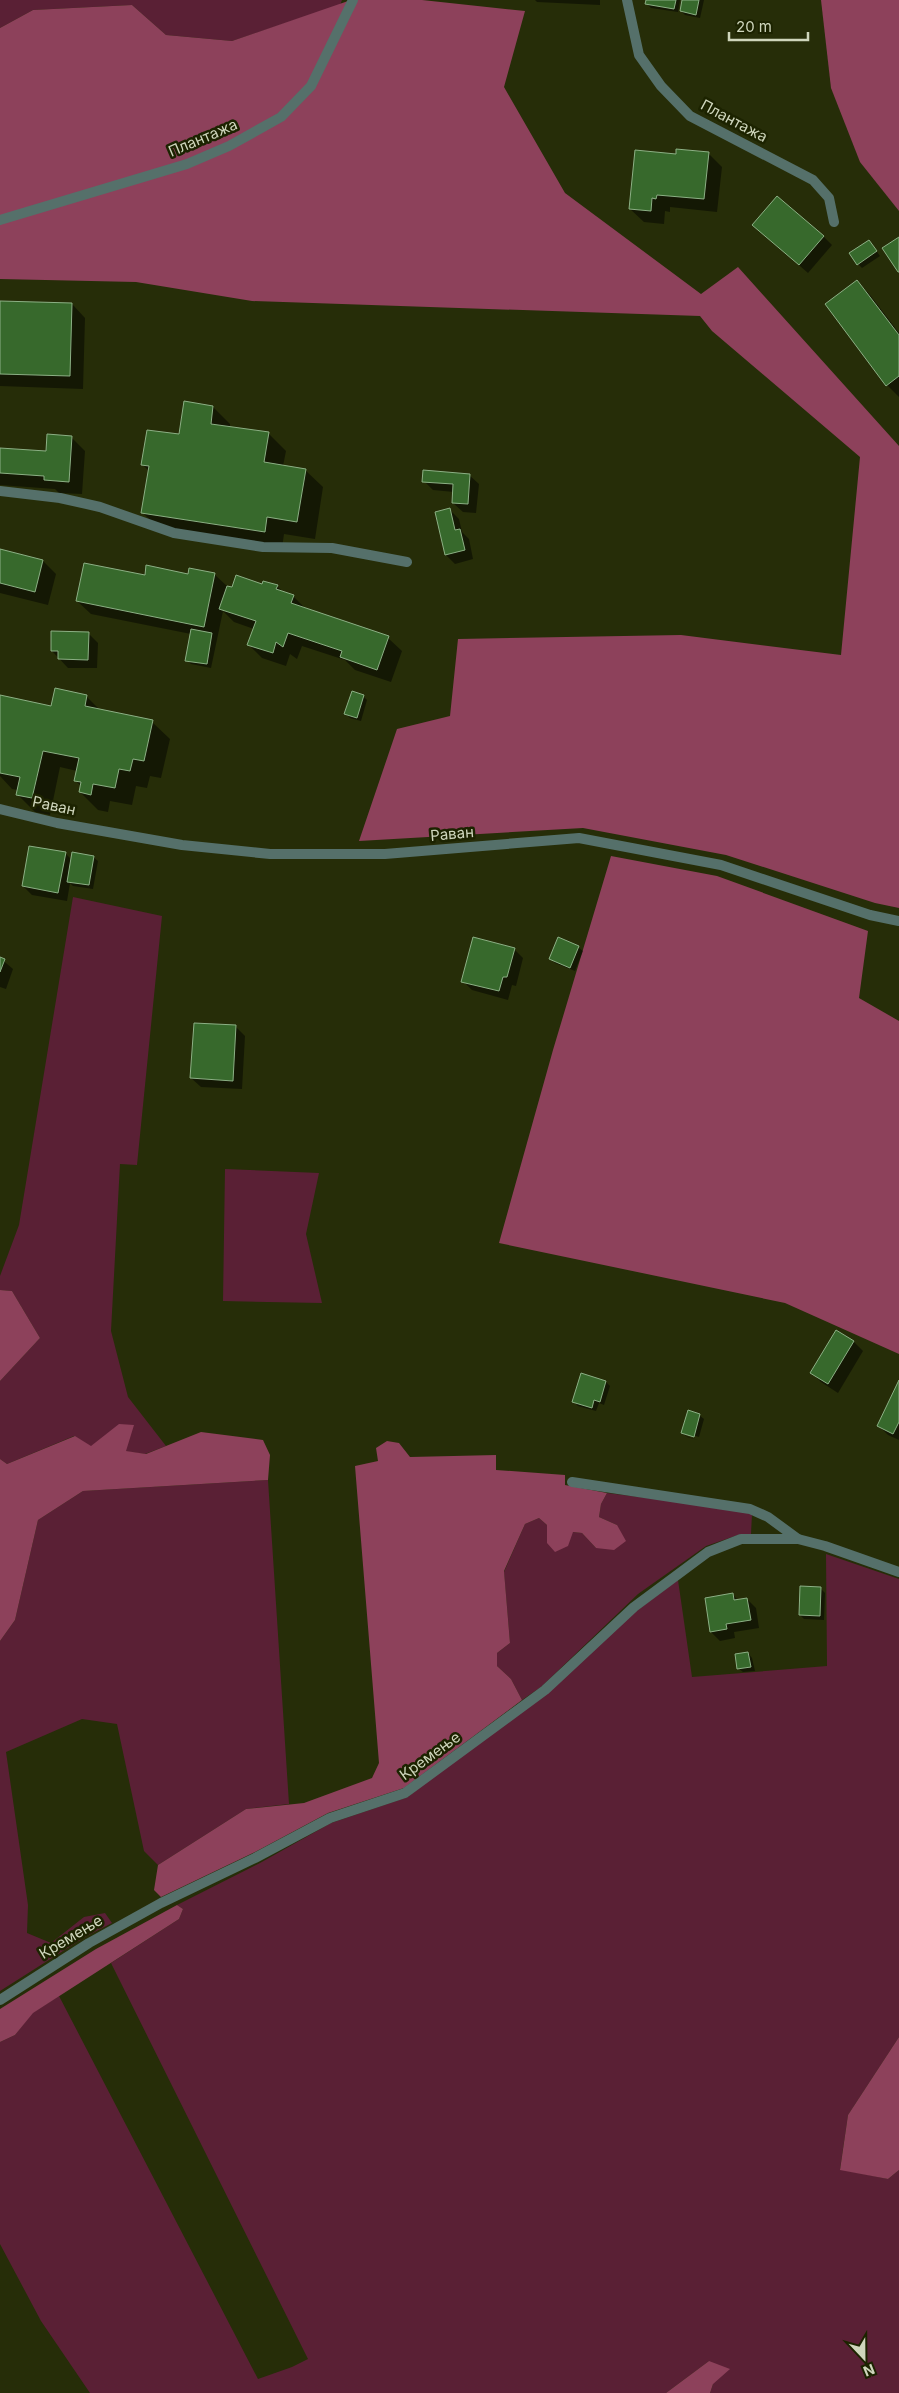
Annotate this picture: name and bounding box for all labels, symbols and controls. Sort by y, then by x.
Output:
scale bar [729,10,808,42]
text: 20 m [736,17,772,36]
street label: Плантажа [698,95,771,146]
street label: Плантажа [165,115,240,161]
street label: Раван [31,792,77,819]
street label: Раван [429,822,475,845]
street label: Кремење [396,1727,464,1784]
street label: Кремење [36,1910,106,1963]
north arrow [839,2333,889,2383]
text: N [861,2361,877,2380]

